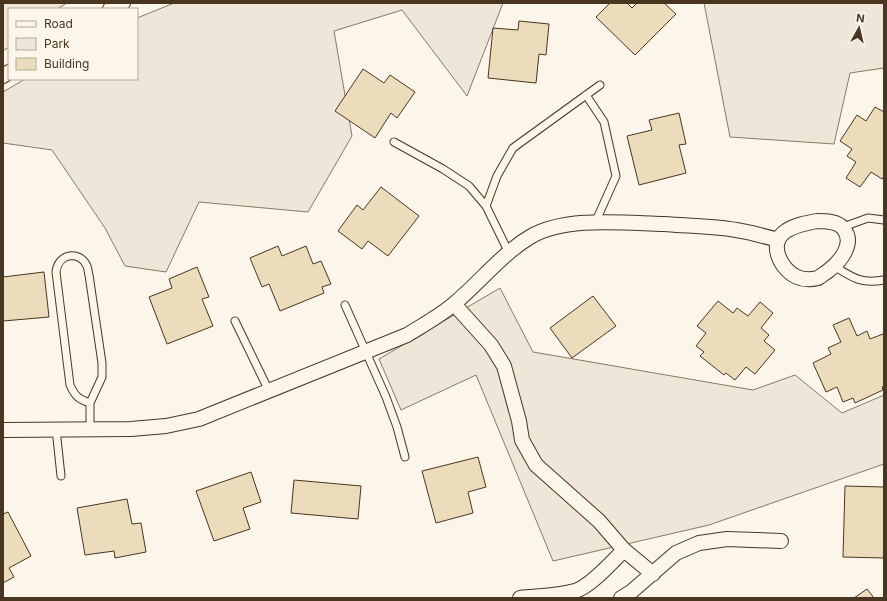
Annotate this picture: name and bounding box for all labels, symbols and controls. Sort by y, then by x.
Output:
legend [8,8,138,80]
north arrow [839,8,879,48]
text: N [855,11,866,26]
text: Road [44,16,73,31]
text: Park [44,36,70,51]
text: Building [44,56,89,71]

